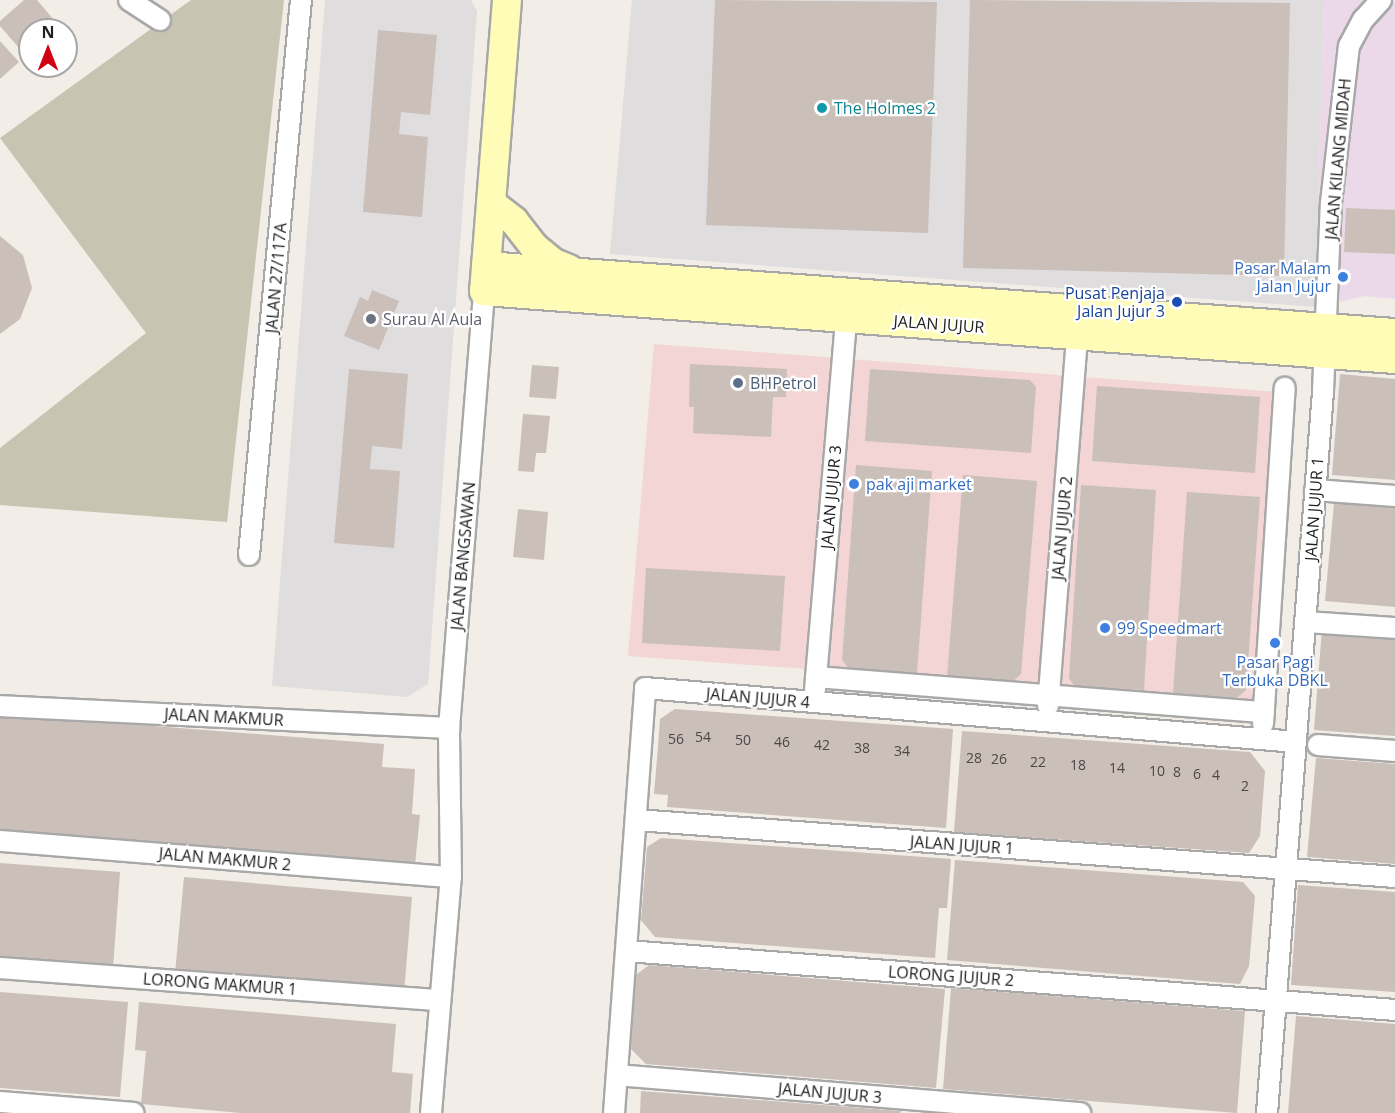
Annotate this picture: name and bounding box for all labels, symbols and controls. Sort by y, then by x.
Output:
north arrow [18,18,78,78]
text: N [41,21,55,43]
street label: JALAN KILANG MIDAH [1321,77,1355,241]
place label: The Holmes 2 [834,98,936,118]
marker: The Holmes 2 [815,101,829,115]
street label: JALAN 27/117A [262,222,290,334]
place label: Pasar Malam Jalan Jujur [1234,258,1331,296]
marker: Pasar Malam Jalan Jujur [1336,270,1350,284]
place label: Pusat Penjaja Jalan Jujur 3 [1065,283,1165,321]
marker: Pusat Penjaja Jalan Jujur 3 [1170,295,1184,309]
place label: Surau Al Aula [383,309,482,329]
street label: JALAN JUJUR [893,311,985,337]
marker: Surau Al Aula [364,312,378,326]
place label: BHPetrol [750,373,817,393]
marker: BHPetrol [731,376,745,390]
street label: JALAN JUJUR 3 [817,444,845,550]
street label: JALAN JUJUR 1 [1301,456,1327,562]
place label: pak aji market [866,474,972,494]
street label: JALAN JUJUR 2 [1048,475,1076,581]
marker: pak aji market [847,477,861,491]
street label: JALAN BANGSAWAN [447,481,479,631]
place label: 99 Speedmart [1117,618,1222,638]
marker: 99 Speedmart [1098,621,1112,635]
marker: Pasar Pagi Terbuka DBKL [1268,636,1282,650]
place label: Pasar Pagi Terbuka DBKL [1222,652,1328,690]
street label: JALAN JUJUR 4 [705,684,811,712]
street label: JALAN MAKMUR [164,704,284,730]
house number: 54 [695,729,711,745]
house number: 56 [668,731,684,747]
house number: 50 [735,732,751,748]
house number: 46 [774,734,790,750]
house number: 42 [814,737,830,753]
house number: 38 [854,740,870,756]
house number: 34 [894,743,910,759]
house number: 28 [966,750,982,766]
house number: 26 [991,751,1007,767]
house number: 22 [1030,754,1046,770]
house number: 18 [1070,757,1086,773]
house number: 14 [1109,760,1125,776]
house number: 10 [1149,763,1165,779]
house number: 8 [1173,764,1181,780]
house number: 6 [1193,766,1201,782]
house number: 4 [1212,767,1220,783]
house number: 2 [1241,778,1249,794]
street label: JALAN JUJUR 1 [909,832,1015,858]
street label: JALAN MAKMUR 2 [158,844,292,874]
street label: LORONG JUJUR 2 [887,962,1015,990]
street label: LORONG MAKMUR 1 [142,969,298,999]
street label: JALAN JUJUR 3 [777,1079,883,1107]

